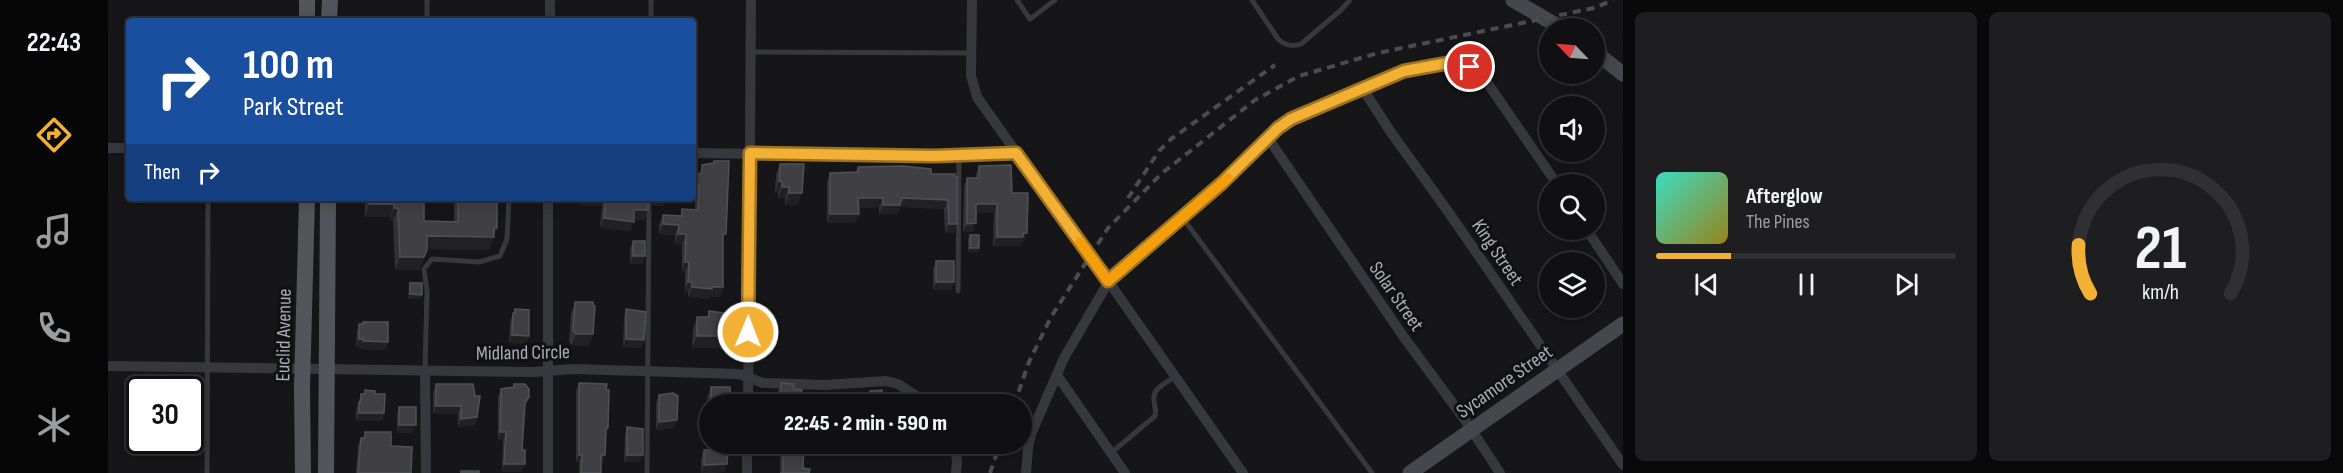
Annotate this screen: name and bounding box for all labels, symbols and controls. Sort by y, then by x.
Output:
north arrow [1539,18,1605,84]
map controls [1539,18,1605,318]
text: 22:43 [27,27,81,59]
text: 100 m [243,40,334,91]
pin [1444,41,1495,92]
icon: right [144,42,222,120]
icon: arrive [1453,50,1486,83]
text: Park Street [243,91,344,123]
button: sound [1539,96,1605,162]
icon: directions [33,114,75,156]
icon: right [192,156,225,189]
text: Then [144,159,180,186]
button: search [1539,174,1605,240]
text: Afterglow [1746,183,1823,210]
icon: music [33,210,75,252]
text: The Pines [1746,210,1810,234]
text: 21 [2134,212,2186,287]
street label: King Street [1466,215,1528,290]
button: layers [1539,252,1605,318]
street label: Solar Street [1364,257,1429,336]
icon: previous [1690,268,1723,301]
icon: pause [1790,268,1823,301]
icon: next [1890,268,1923,301]
text: km/h [2141,280,2179,305]
street label: Euclid Avenue [271,288,297,382]
position arrow [716,300,780,364]
icon: phone [33,307,75,349]
street label: Midland Circle [476,340,570,366]
street label: Sycamore Street [1452,340,1557,424]
speed limit sign: 30 [126,376,204,454]
icon: climate [33,404,75,446]
text: 22:45 · 2 min · 590 m [784,410,947,437]

